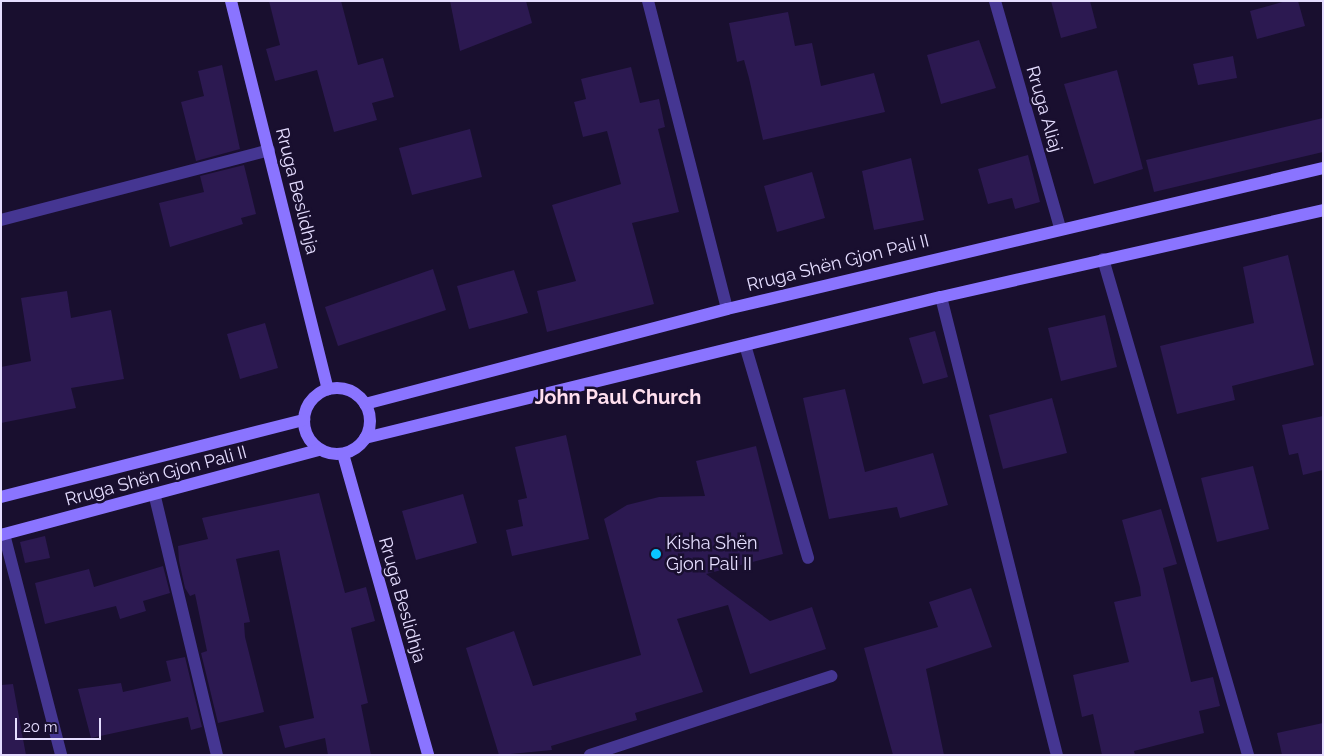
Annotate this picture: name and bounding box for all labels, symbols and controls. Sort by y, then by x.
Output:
street label: Rruga Aliaj [1021,63,1067,155]
street label: Rruga Beslidhja [271,125,323,257]
street label: Rruga Shën Gjon Pali II [745,230,931,296]
district label: John Paul Church [534,385,702,409]
street label: Rruga Shën Gjon Pali II [63,441,249,511]
place label: Kisha Shën Gjon Pali II [666,533,758,576]
street label: Rruga Beslidhja [374,535,430,665]
marker: Kisha Shën Gjon Pali II [650,548,662,560]
scale bar [18,708,104,740]
text: 20 m [23,718,58,736]

